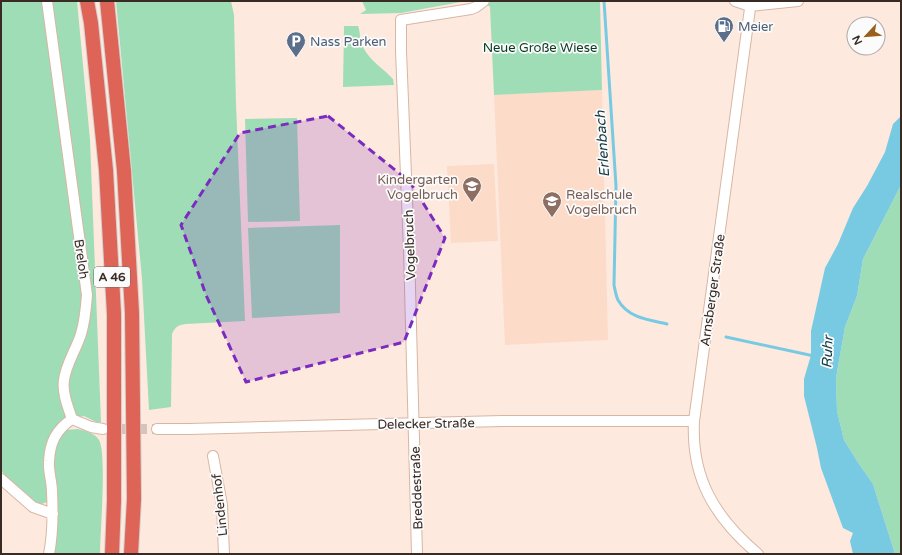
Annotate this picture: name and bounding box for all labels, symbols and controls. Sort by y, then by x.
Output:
fuel station icon: Meier [713,15,735,43]
north arrow [846,16,886,56]
place label: Meier [738,19,773,35]
parking icon: Nass Parken [285,30,307,58]
text: N [850,33,865,47]
place label: Nass Parken [310,34,387,50]
park label: Neue Große Wiese [483,40,597,56]
water label: Erlenbach [592,110,613,178]
place label: Kindergarten Vogelbruch [377,172,458,203]
school or university icon: Kindergarten Vogelbruch [461,175,483,203]
place label: Realschule Vogelbruch [566,187,637,218]
school or university icon: Realschule Vogelbruch [541,190,563,218]
street label: Vogelbruch [401,209,419,281]
street label: Arnsberger Straße [697,233,729,347]
street label: Breloh [70,238,92,280]
road number: A 46 [94,267,130,287]
water label: Ruhr [818,334,837,369]
street label: Delecker Straße [377,415,475,433]
street label: Breddestraße [408,446,426,530]
street label: Lindenhof [209,473,231,537]

